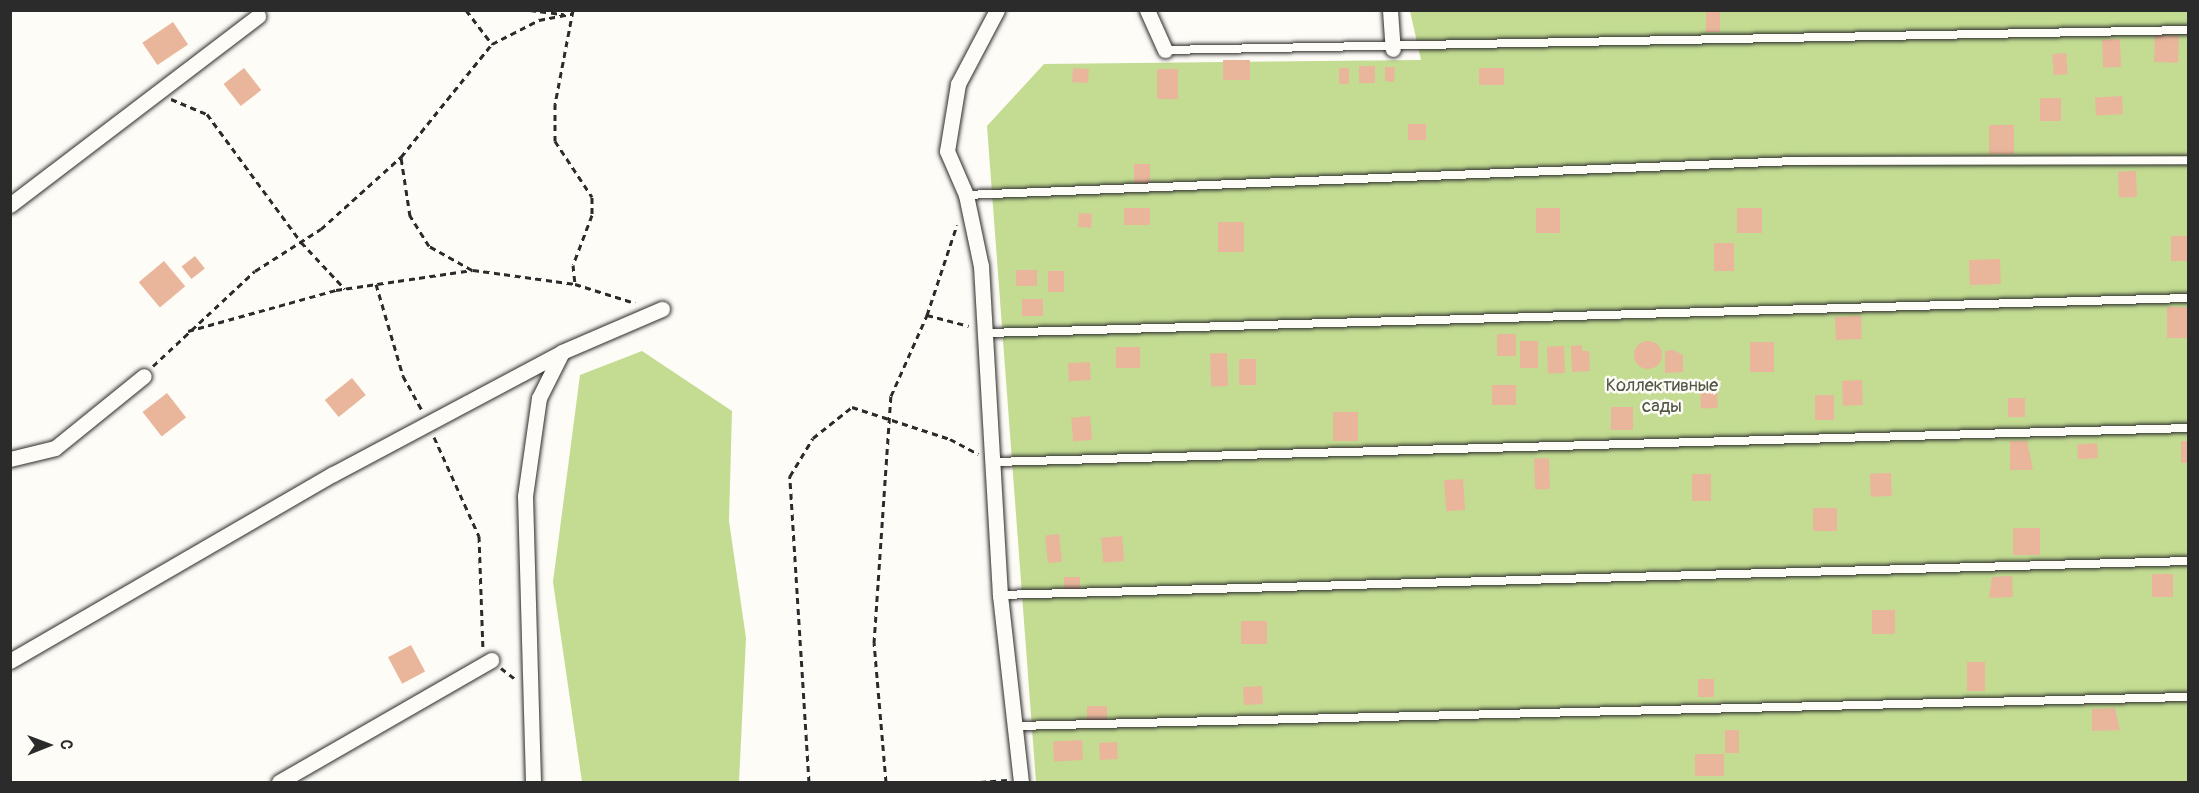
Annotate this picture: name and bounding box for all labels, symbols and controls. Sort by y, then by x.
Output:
park label: Коллективные сады [1606,376,1718,418]
north arrow [18,715,78,775]
text: С [56,740,76,750]

